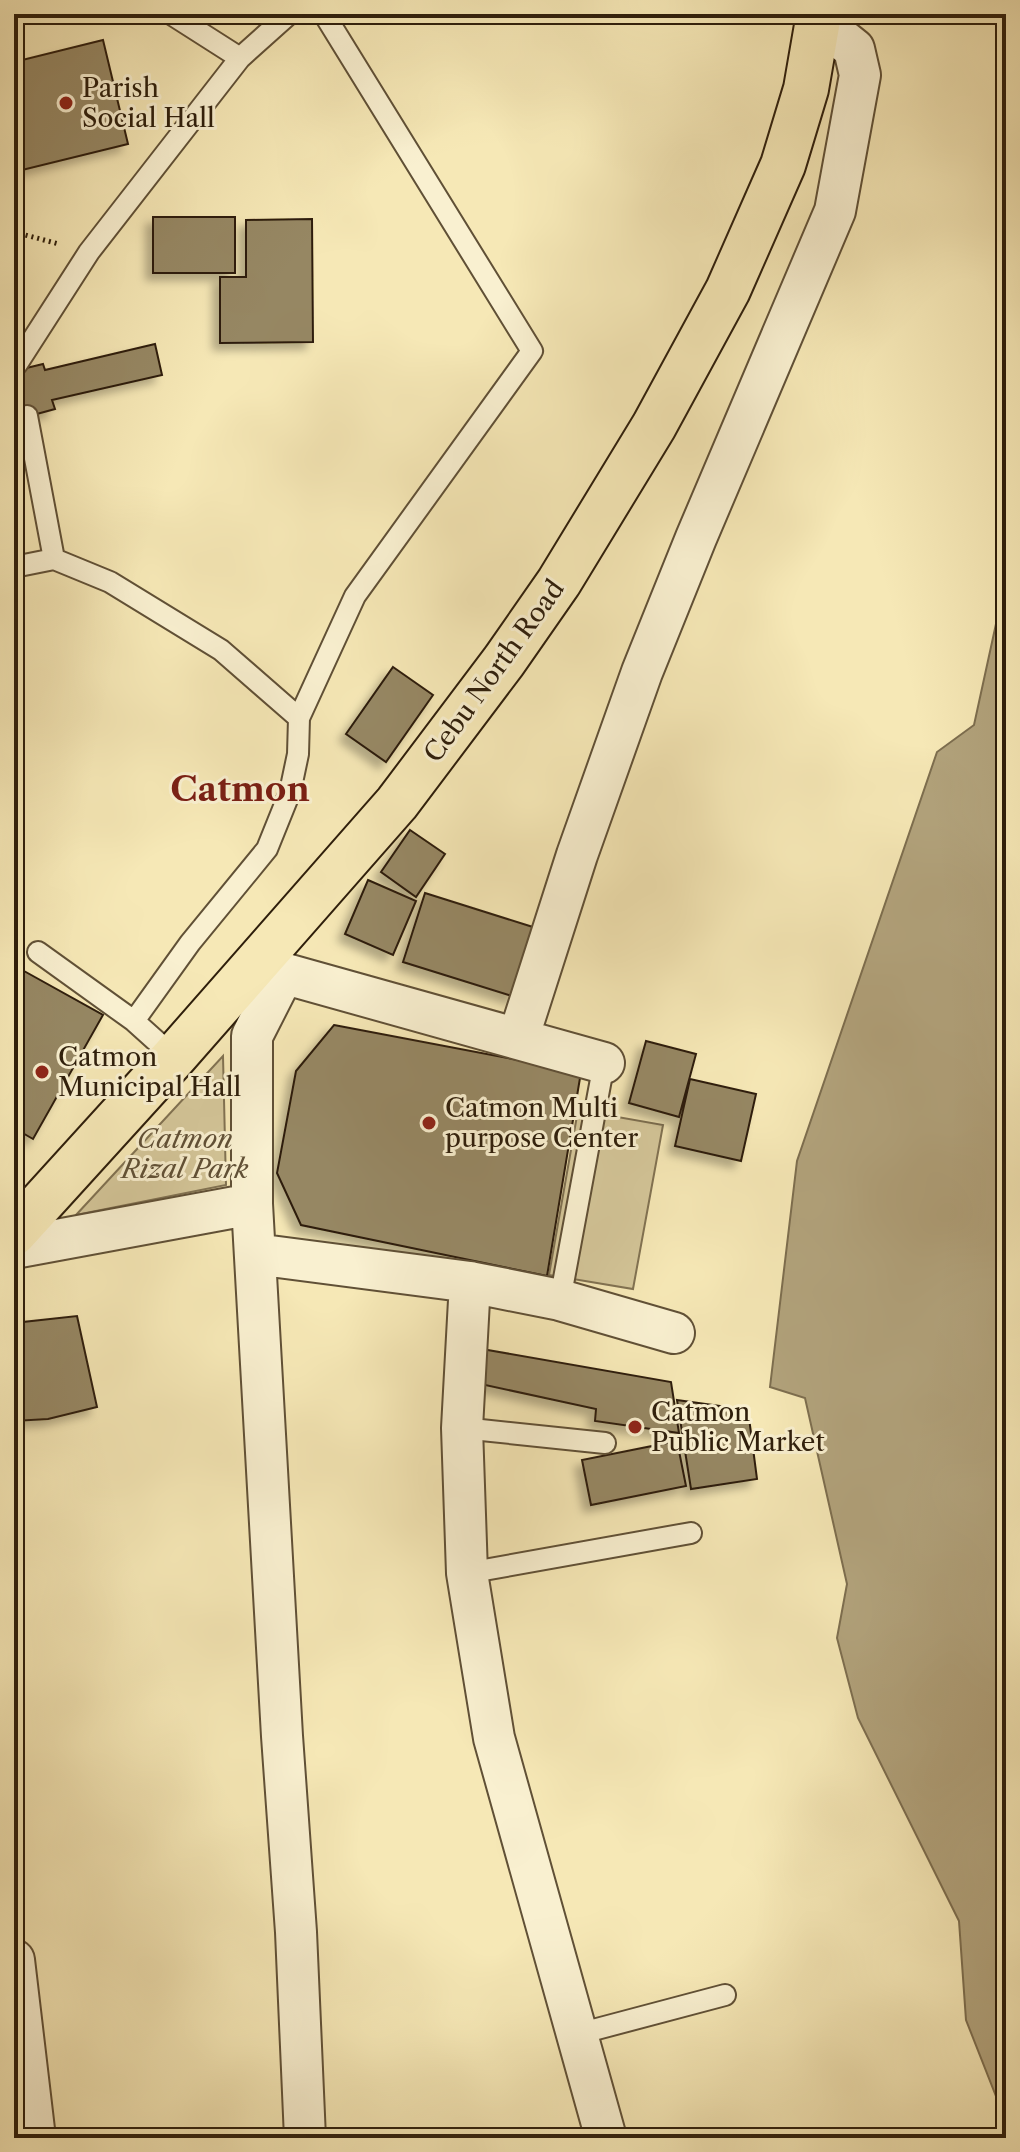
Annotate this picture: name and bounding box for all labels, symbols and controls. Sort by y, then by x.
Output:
place label: Parish Social Hall [82,72,215,134]
marker: Parish Social Hall [57,94,75,112]
street label: Cebu North Road [417,573,571,768]
district label: Catmon [170,768,310,810]
place label: Catmon Municipal Hall [58,1041,242,1103]
marker: Catmon Municipal Hall [33,1063,51,1081]
place label: Catmon Multi purpose Center [445,1092,638,1154]
marker: Catmon Multi purpose Center [420,1114,438,1132]
park label: Catmon Rizal Park [120,1123,249,1185]
place label: Catmon Public Market [651,1396,825,1458]
marker: Catmon Public Market [626,1418,644,1436]

